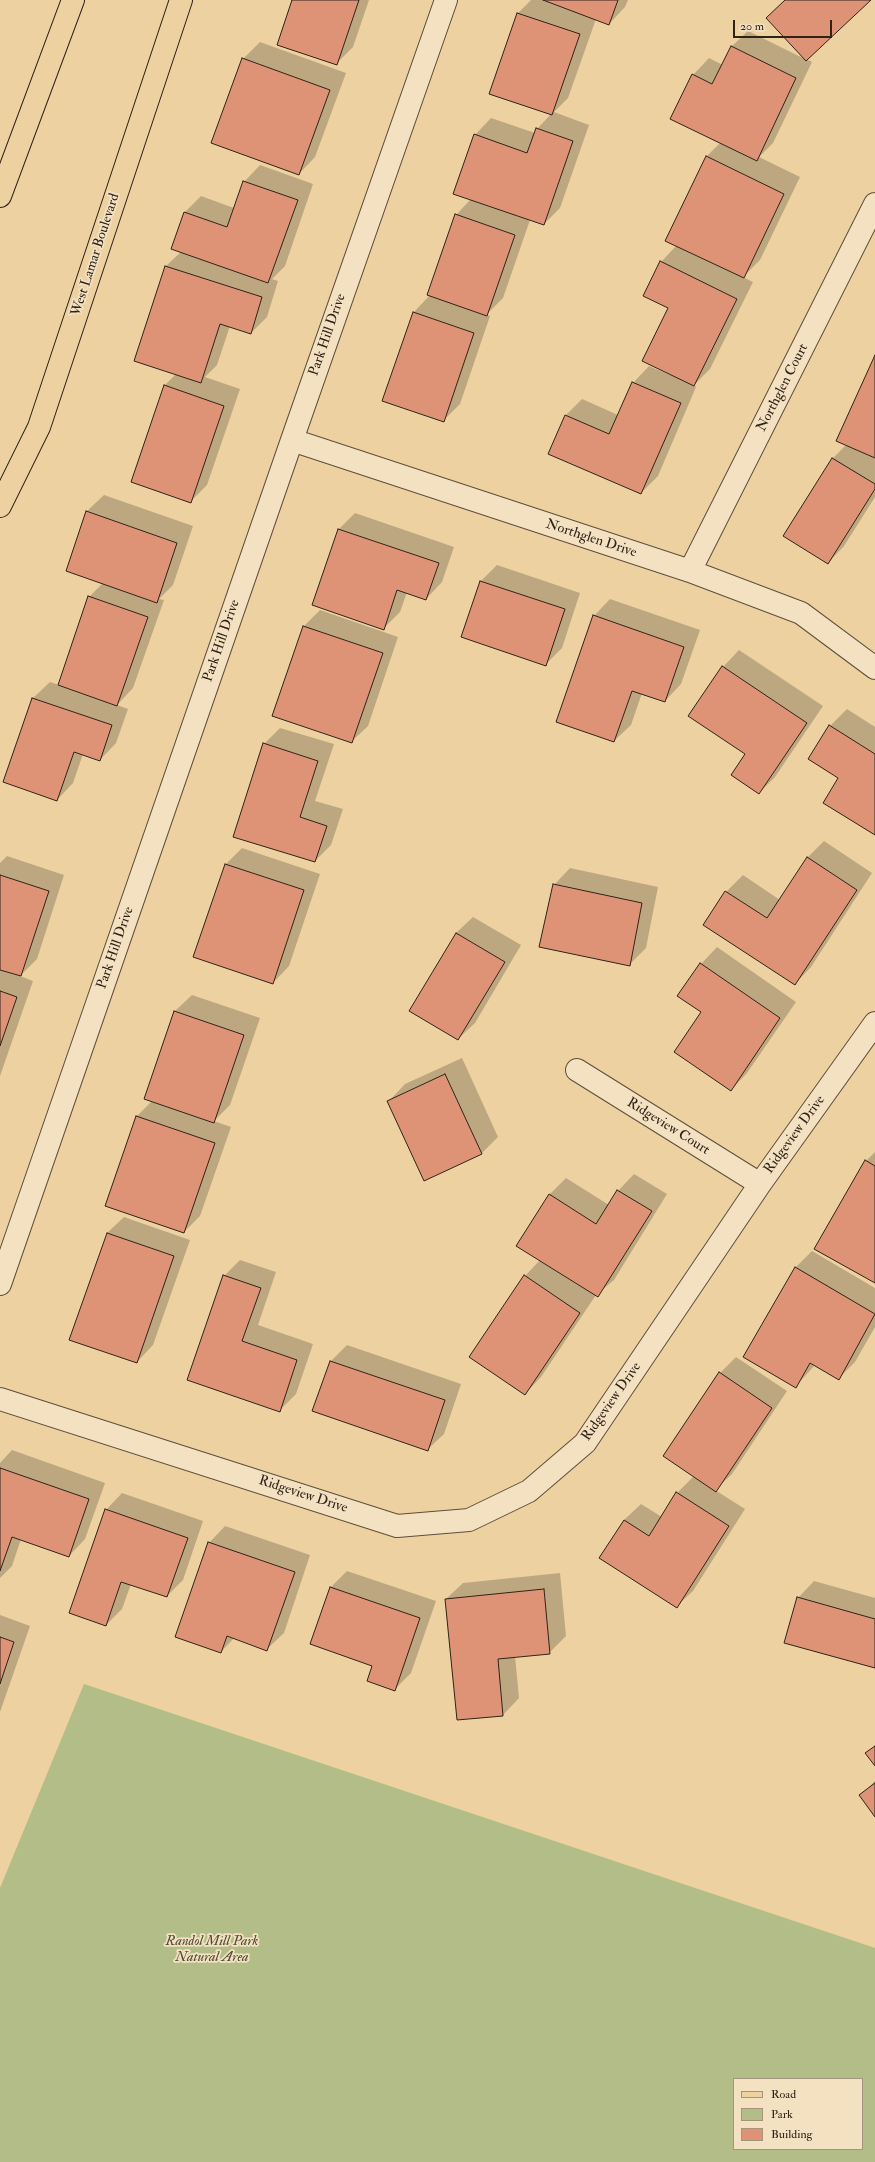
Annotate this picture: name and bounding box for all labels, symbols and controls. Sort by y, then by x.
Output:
scale bar [735,12,834,38]
text: 20 m [740,19,764,34]
street label: West Lamar Boulevard [68,191,124,319]
street label: Park Hill Drive [306,292,350,378]
street label: Northglen Court [754,341,812,435]
street label: Northglen Drive [543,516,639,562]
street label: Park Hill Drive [200,598,244,684]
street label: Park Hill Drive [94,905,138,991]
street label: Ridgeview Drive [761,1093,829,1177]
street label: Ridgeview Court [624,1095,712,1159]
street label: Ridgeview Drive [579,1359,645,1445]
street label: Ridgeview Drive [256,1473,350,1517]
park label: Randol Mill Park Natural Area [166,1934,258,1966]
legend [733,2078,863,2150]
text: Road [771,2087,796,2102]
text: Park [771,2107,793,2122]
text: Building [771,2127,812,2142]

